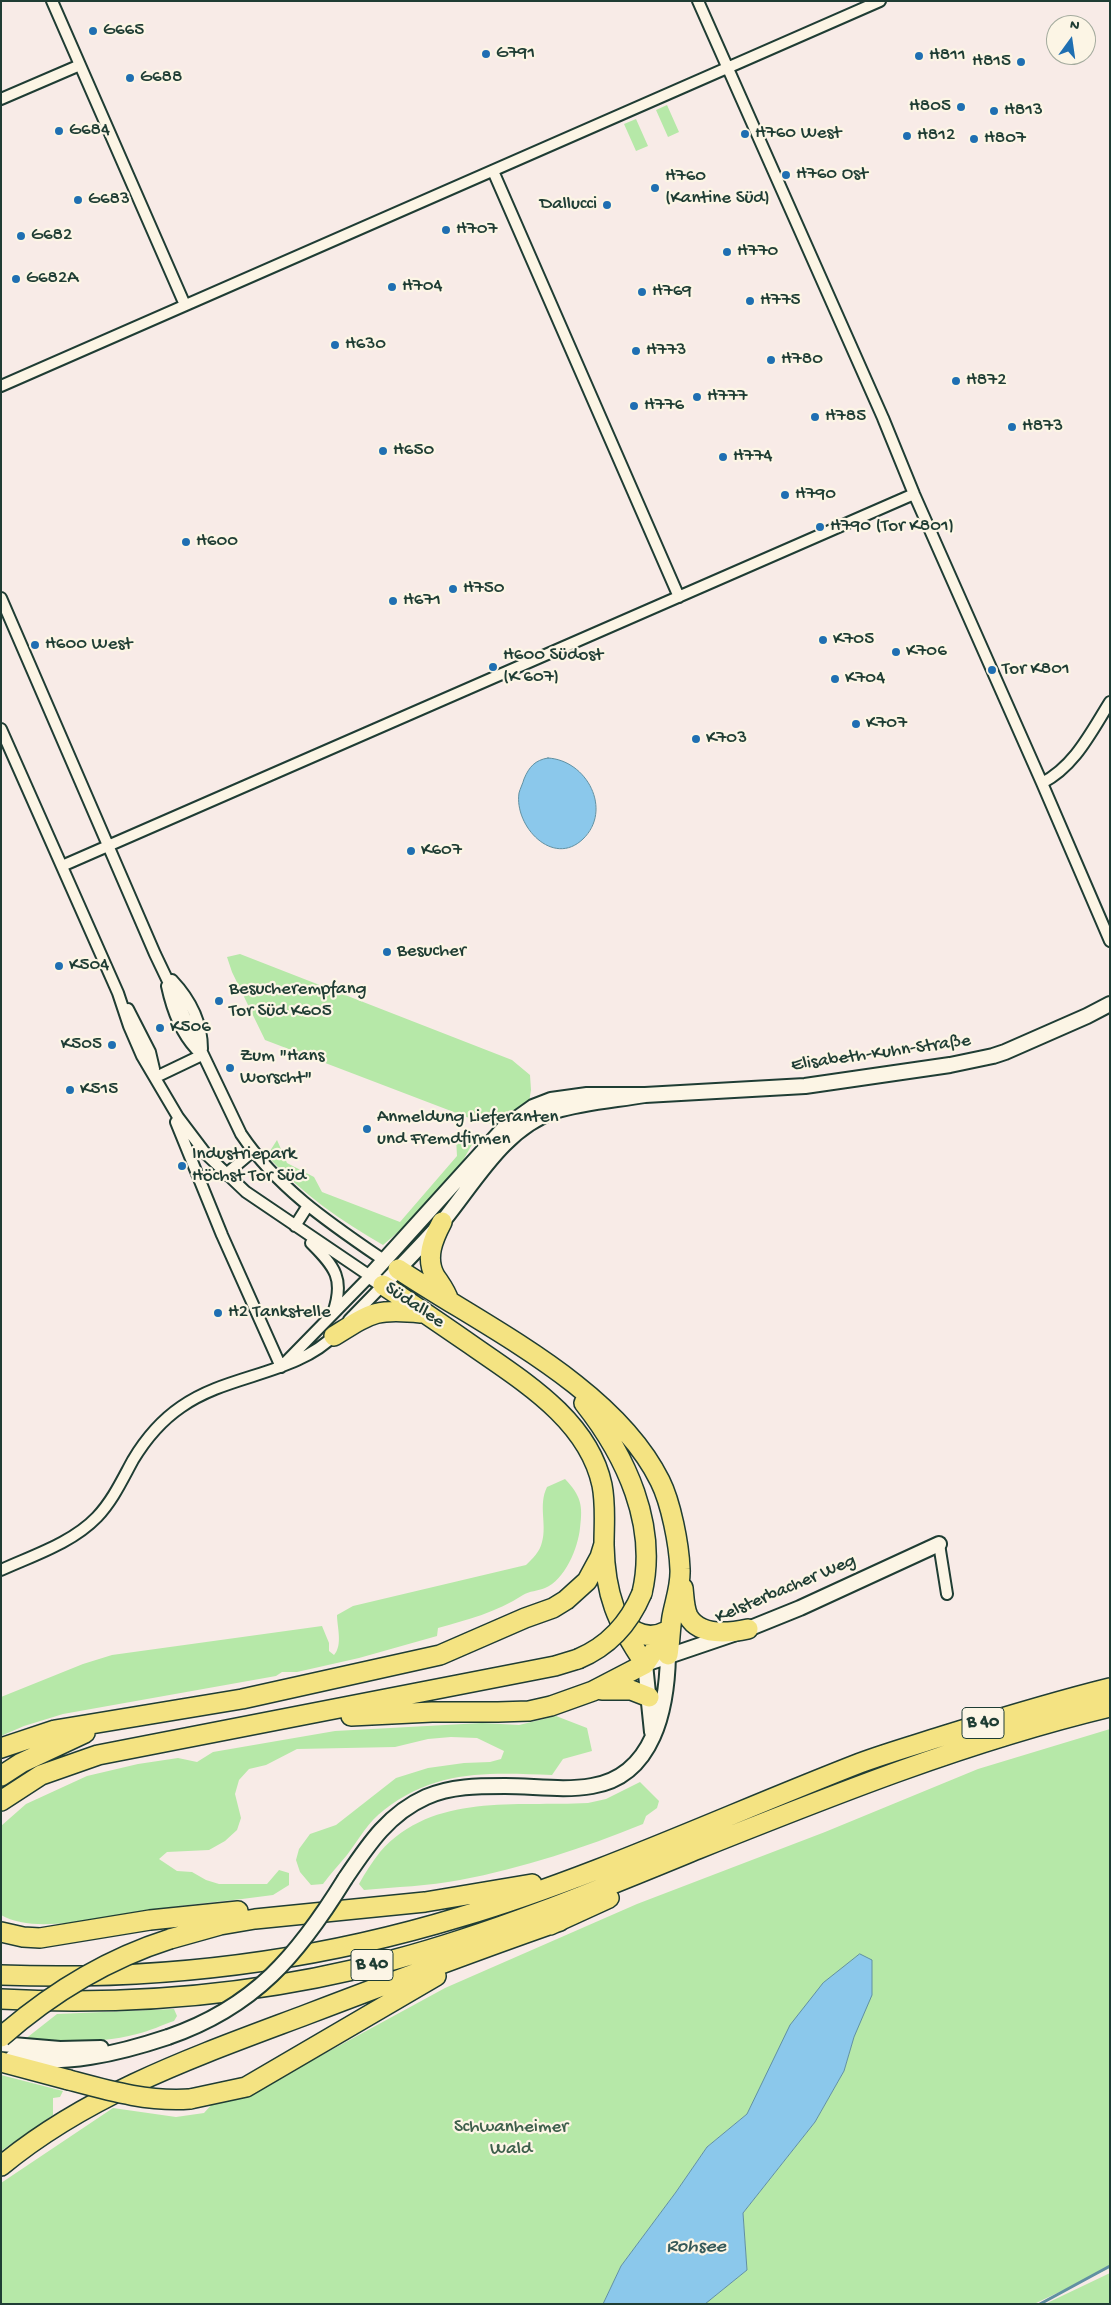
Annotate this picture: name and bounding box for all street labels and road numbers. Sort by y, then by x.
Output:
street label: Elisabeth-Kuhn-Straße [790,1030,972,1078]
street label: Südallee [380,1278,448,1334]
street label: Kelsterbacher Weg [712,1550,860,1630]
road number: B 40 [962,1708,1004,1739]
road number: B 40 [351,1950,393,1980]

